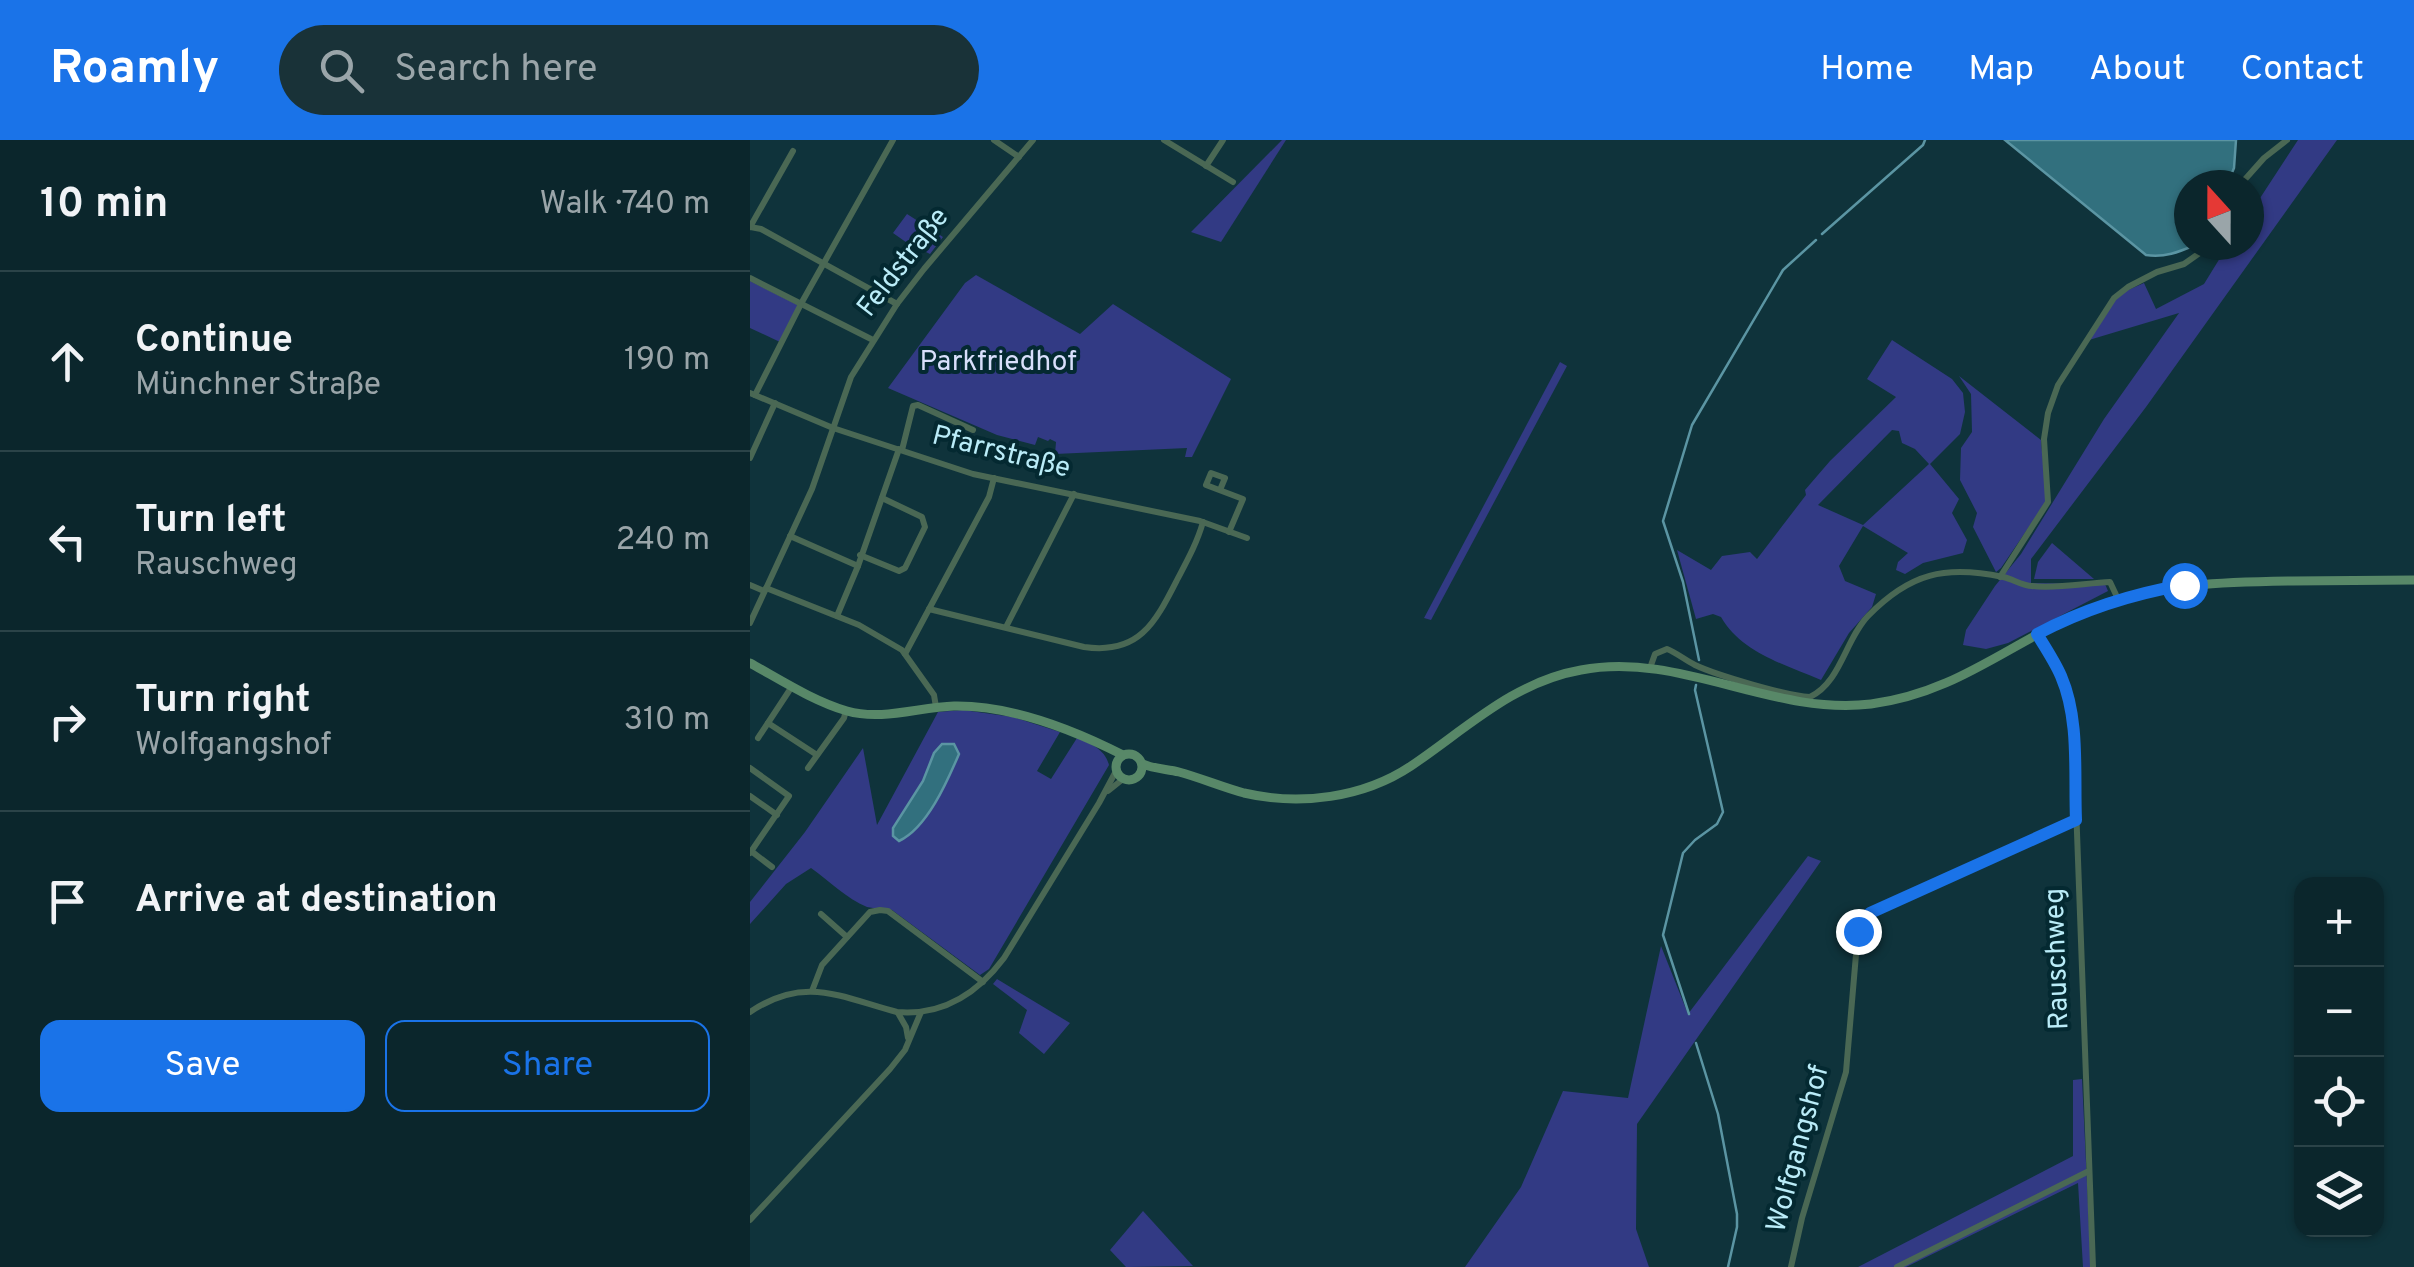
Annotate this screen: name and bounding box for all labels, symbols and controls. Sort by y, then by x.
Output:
search box [279,25,979,115]
text: Roamly [50,40,219,100]
icon: search [314,43,369,98]
text: Search here [394,46,597,95]
text: Home [1820,48,1913,92]
text: Map [1968,48,2034,92]
text: About [2089,48,2185,92]
text: Contact [2240,48,2364,92]
north arrow [2174,170,2264,260]
text: 10 min [40,179,168,232]
text: Walk · 740 m [539,185,710,225]
street label: Feldstraße [850,201,958,325]
text: Continue [135,317,293,366]
icon: ahead [40,334,95,389]
text: 190 m [624,341,710,381]
park label: Parkfriedhof [920,345,1076,381]
text: Münchner Straße [135,366,381,406]
street label: Pfarrstraße [928,418,1074,488]
text: Turn left [135,497,287,546]
icon: left [40,514,95,569]
text: 240 m [616,521,710,561]
text: Rauschweg [135,546,298,586]
route start [2162,563,2208,609]
text: Turn right [135,677,310,726]
icon: right [40,694,95,749]
text: 310 m [624,701,710,741]
text: Wolfgangshof [135,726,331,766]
icon: arrive [40,874,95,929]
text: Arrive at destination [135,877,498,926]
map controls [2294,877,2384,1237]
button: + [2294,877,2384,967]
street label: Rauschweg [2038,887,2078,1031]
route end [1836,909,1882,955]
button: − [2294,967,2384,1057]
button: Save [40,1020,365,1112]
button: Share [385,1020,710,1112]
button: locate [2294,1057,2384,1147]
street label: Wolfgangshof [1759,1061,1839,1237]
button: layers [2294,1147,2384,1237]

